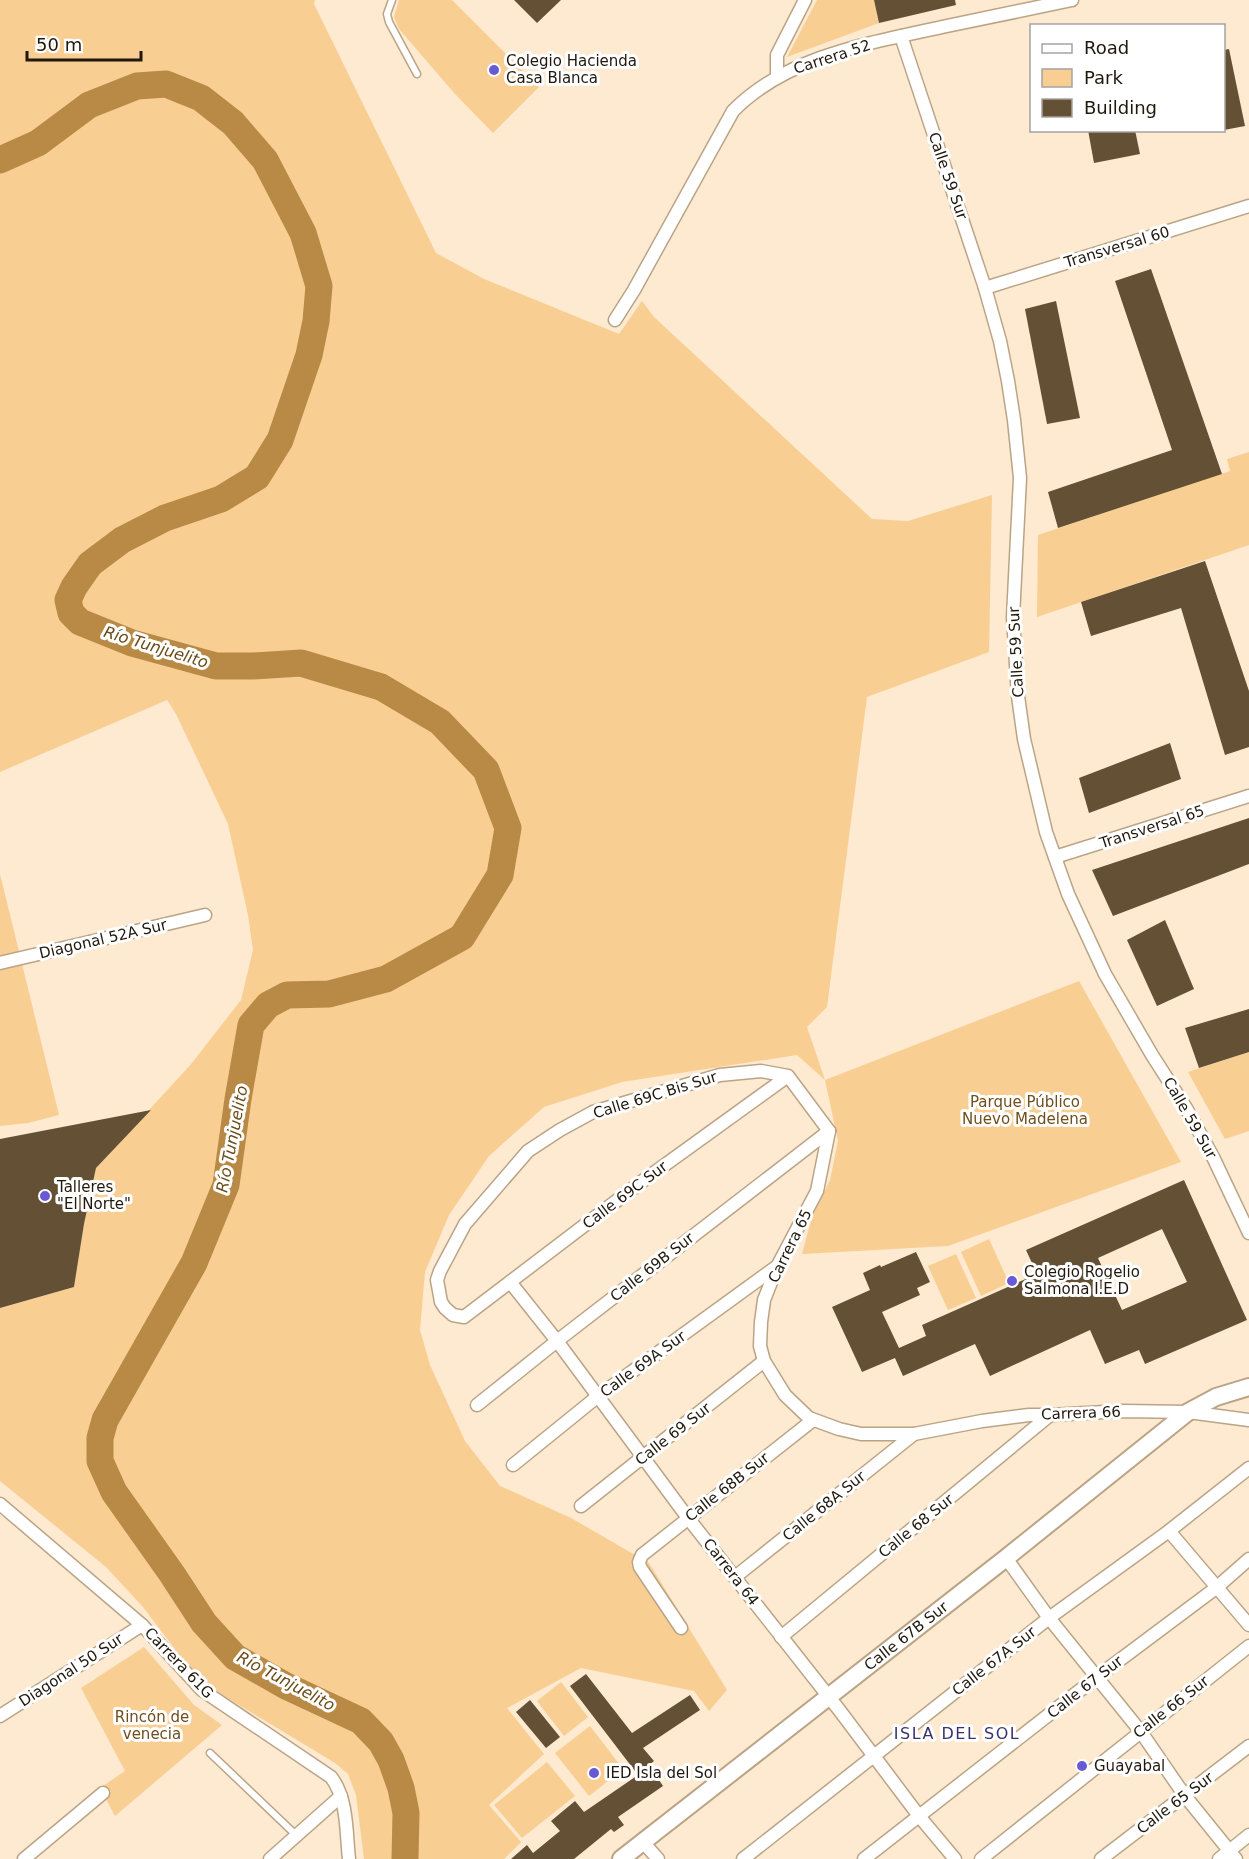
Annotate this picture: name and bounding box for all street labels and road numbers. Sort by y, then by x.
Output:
street label: Carrera 52 [791,36,873,78]
street label: Calle 59 Sur [925,130,972,223]
street label: Transversal 60 [1061,222,1172,272]
street label: Calle 59 Sur [1005,605,1027,698]
street label: Transversal 65 [1096,802,1207,853]
street label: Diagonal 52A Sur [37,915,169,962]
street label: Calle 69C Bis Sur [591,1067,720,1122]
street label: Calle 59 Sur [1159,1074,1221,1163]
street label: Calle 69C Sur [579,1157,672,1233]
street label: Carrera 65 [764,1206,816,1286]
street label: Calle 69B Sur [607,1228,698,1305]
street label: Calle 69A Sur [597,1326,690,1401]
street label: Calle 69 Sur [632,1398,715,1469]
street label: Carrera 66 [1041,1403,1121,1423]
street label: Calle 68B Sur [682,1448,773,1525]
street label: Calle 68A Sur [779,1467,870,1545]
street label: Calle 68 Sur [875,1490,958,1562]
street label: Carrera 64 [699,1535,763,1609]
street label: Calle 67B Sur [861,1597,952,1674]
street label: Calle 67A Sur [949,1622,1040,1699]
street label: Carrera 61G [141,1624,217,1702]
street label: Diagonal 50 Sur [16,1629,127,1710]
street label: Calle 67 Sur [1044,1651,1127,1722]
street label: Calle 66 Sur [1130,1671,1213,1742]
street label: Calle 65 Sur [1133,1768,1217,1838]

